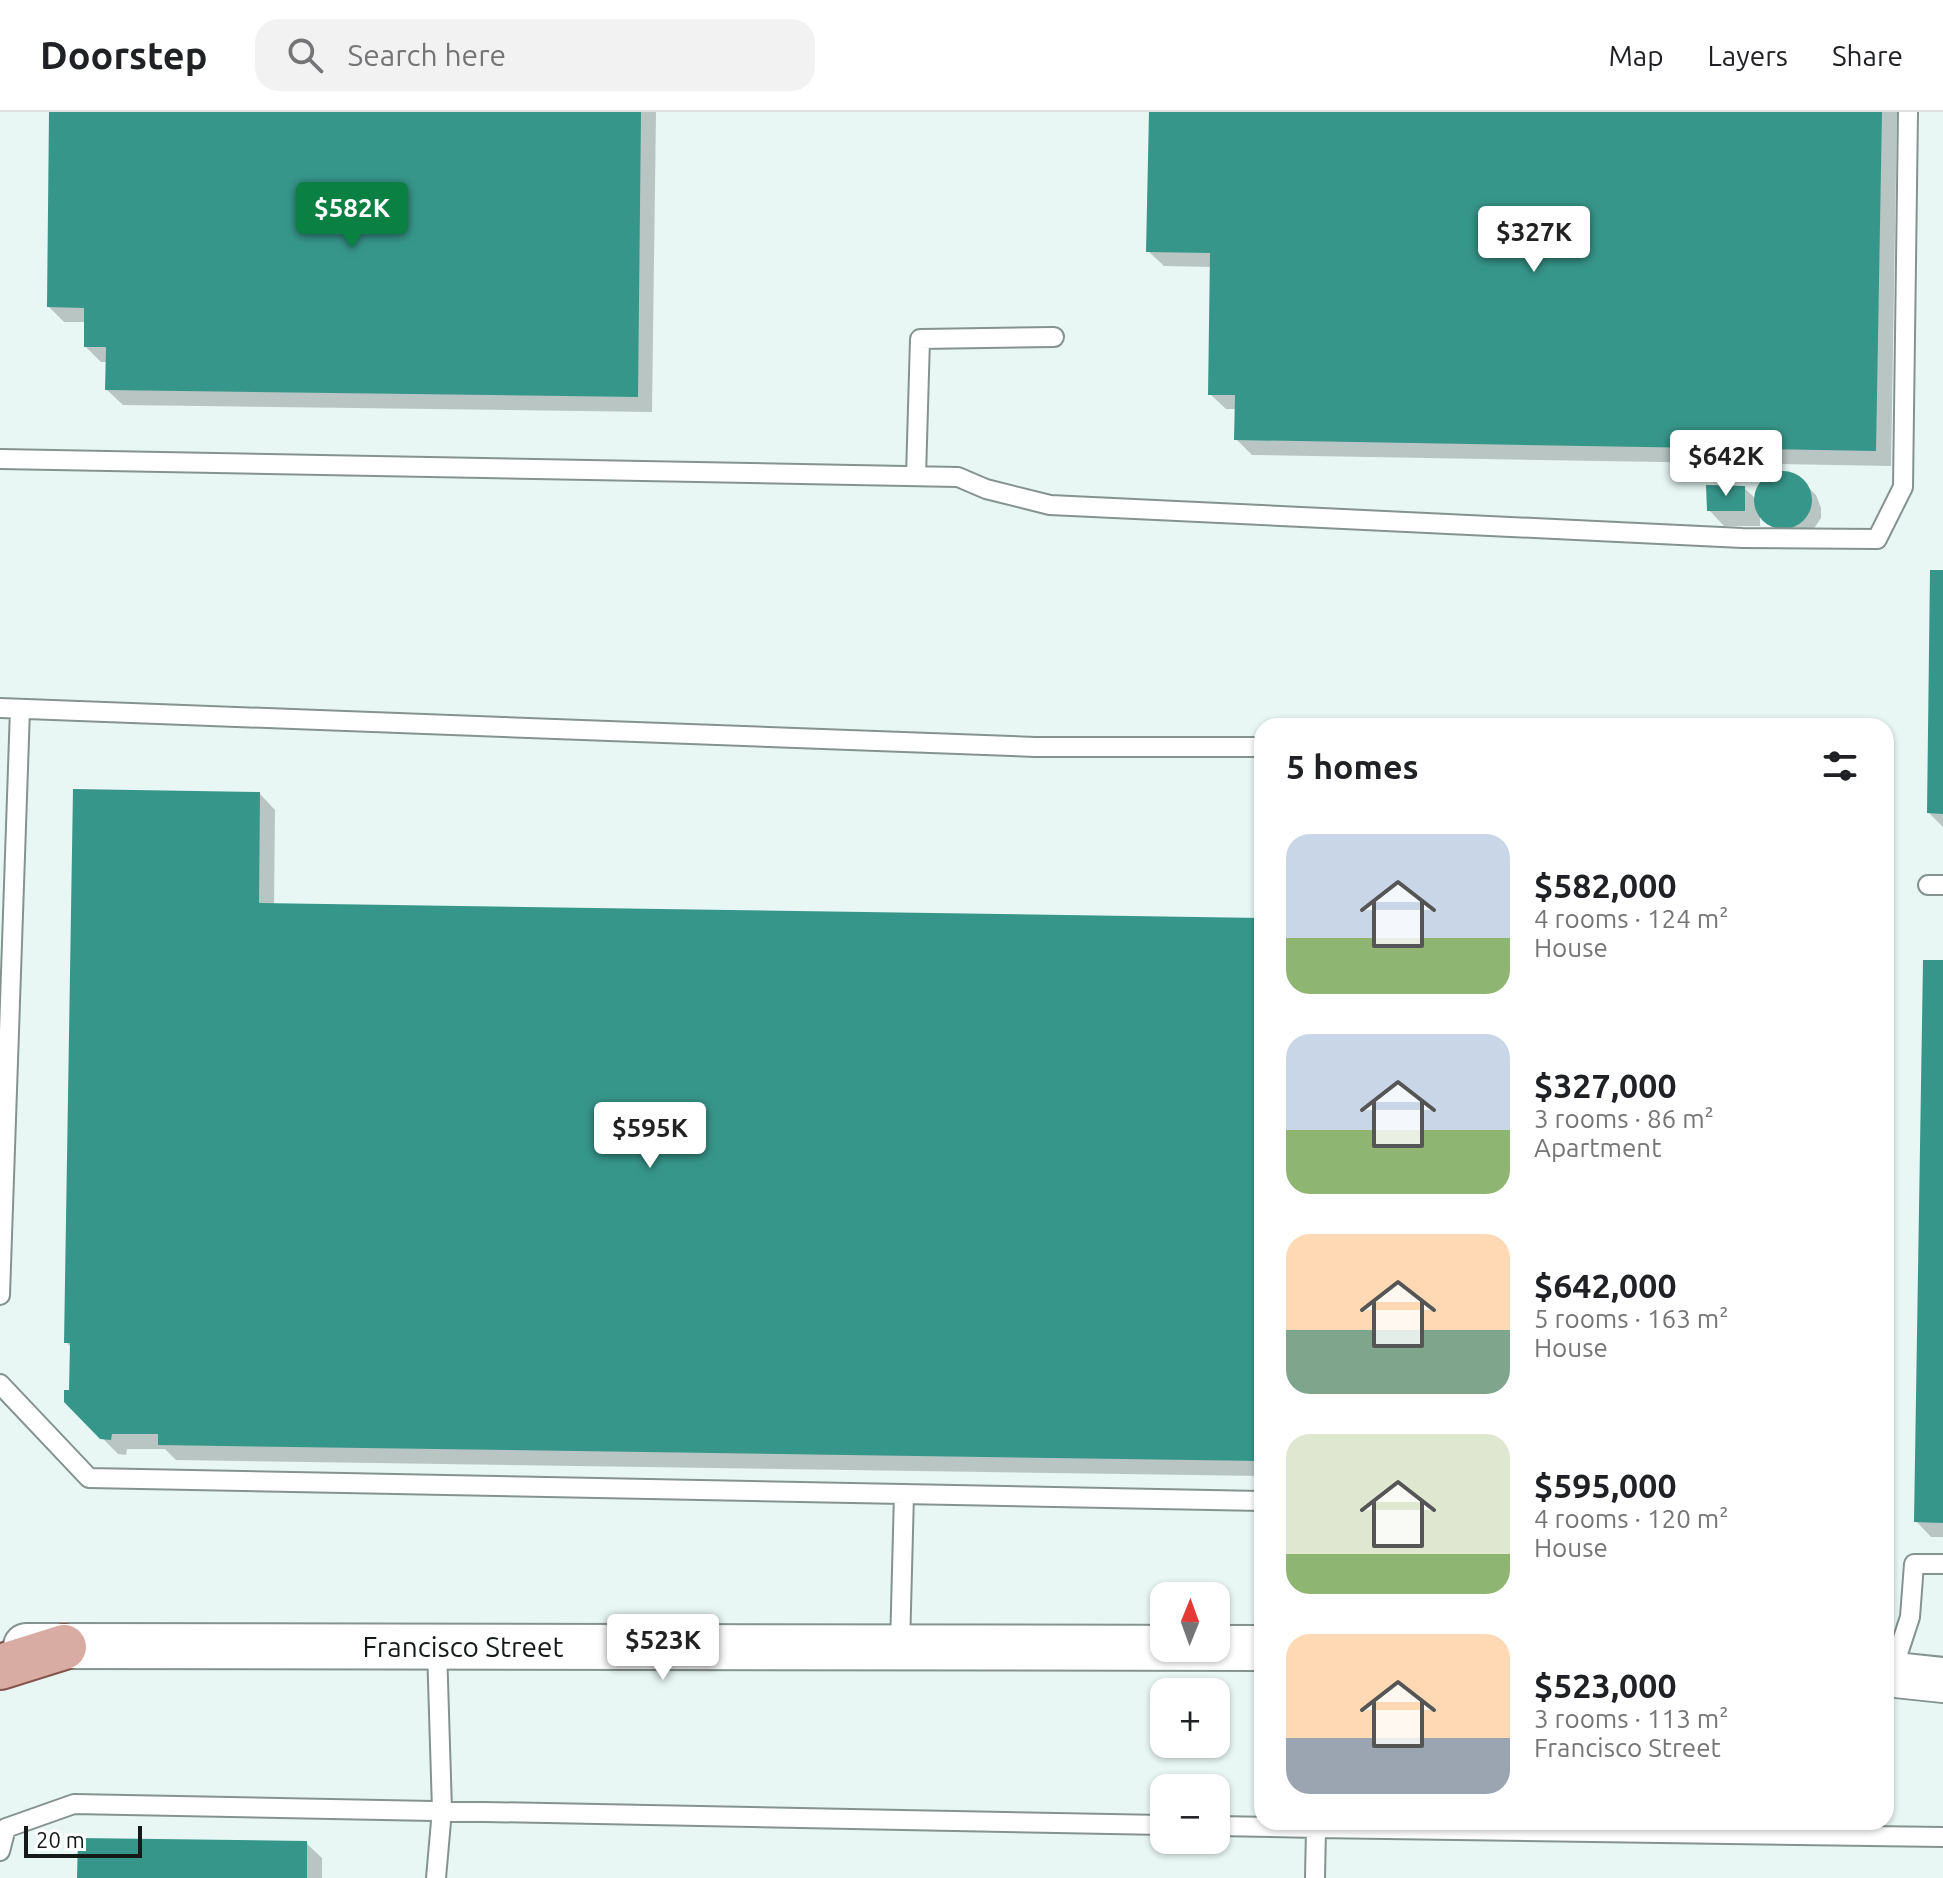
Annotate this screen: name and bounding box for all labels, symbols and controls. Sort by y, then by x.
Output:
search box [255,19,815,91]
icon: search [283,33,327,77]
text: Doorstep [40,34,207,76]
text: Search here [347,38,506,72]
text: Map [1608,40,1664,71]
text: Layers [1708,40,1788,71]
text: Share [1832,40,1903,71]
pin: $582K [296,182,408,250]
text: $582K [314,193,390,222]
pin: $327K [1478,206,1590,274]
text: $327K [1496,217,1572,246]
pin: $642K [1670,430,1782,498]
text: $642K [1688,441,1764,470]
icon: filters [1818,744,1862,788]
text: 5 homes [1286,747,1419,785]
icon: home [1350,866,1446,962]
text: $582,000 [1534,866,1677,904]
text: 4 rooms · 124 m² [1534,904,1729,933]
text: House [1534,933,1608,962]
icon: home [1350,1066,1446,1162]
text: $327,000 [1534,1066,1677,1104]
pin: $595K [594,1102,706,1170]
text: 3 rooms · 86 m² [1534,1104,1714,1133]
text: $595K [612,1113,688,1142]
text: Apartment [1534,1133,1661,1162]
icon: home [1350,1266,1446,1362]
text: $642,000 [1534,1266,1677,1304]
text: 5 rooms · 163 m² [1534,1304,1729,1333]
text: House [1534,1333,1608,1362]
icon: home [1350,1466,1446,1562]
text: $595,000 [1534,1466,1677,1504]
text: 4 rooms · 120 m² [1534,1504,1729,1533]
text: House [1534,1533,1608,1562]
north arrow [1150,1582,1230,1662]
map controls [1150,1582,1230,1854]
pin: $523K [607,1614,719,1682]
text: $523K [625,1625,701,1654]
street label: Francisco Street [362,1631,564,1662]
icon: home [1350,1666,1446,1762]
text: $523,000 [1534,1666,1677,1704]
button: + [1150,1678,1230,1758]
text: 3 rooms · 113 m² [1534,1704,1729,1733]
text: Francisco Street [1534,1733,1721,1762]
button: − [1150,1774,1230,1854]
scale bar [24,1822,142,1858]
text: 20 m [36,1827,85,1852]

